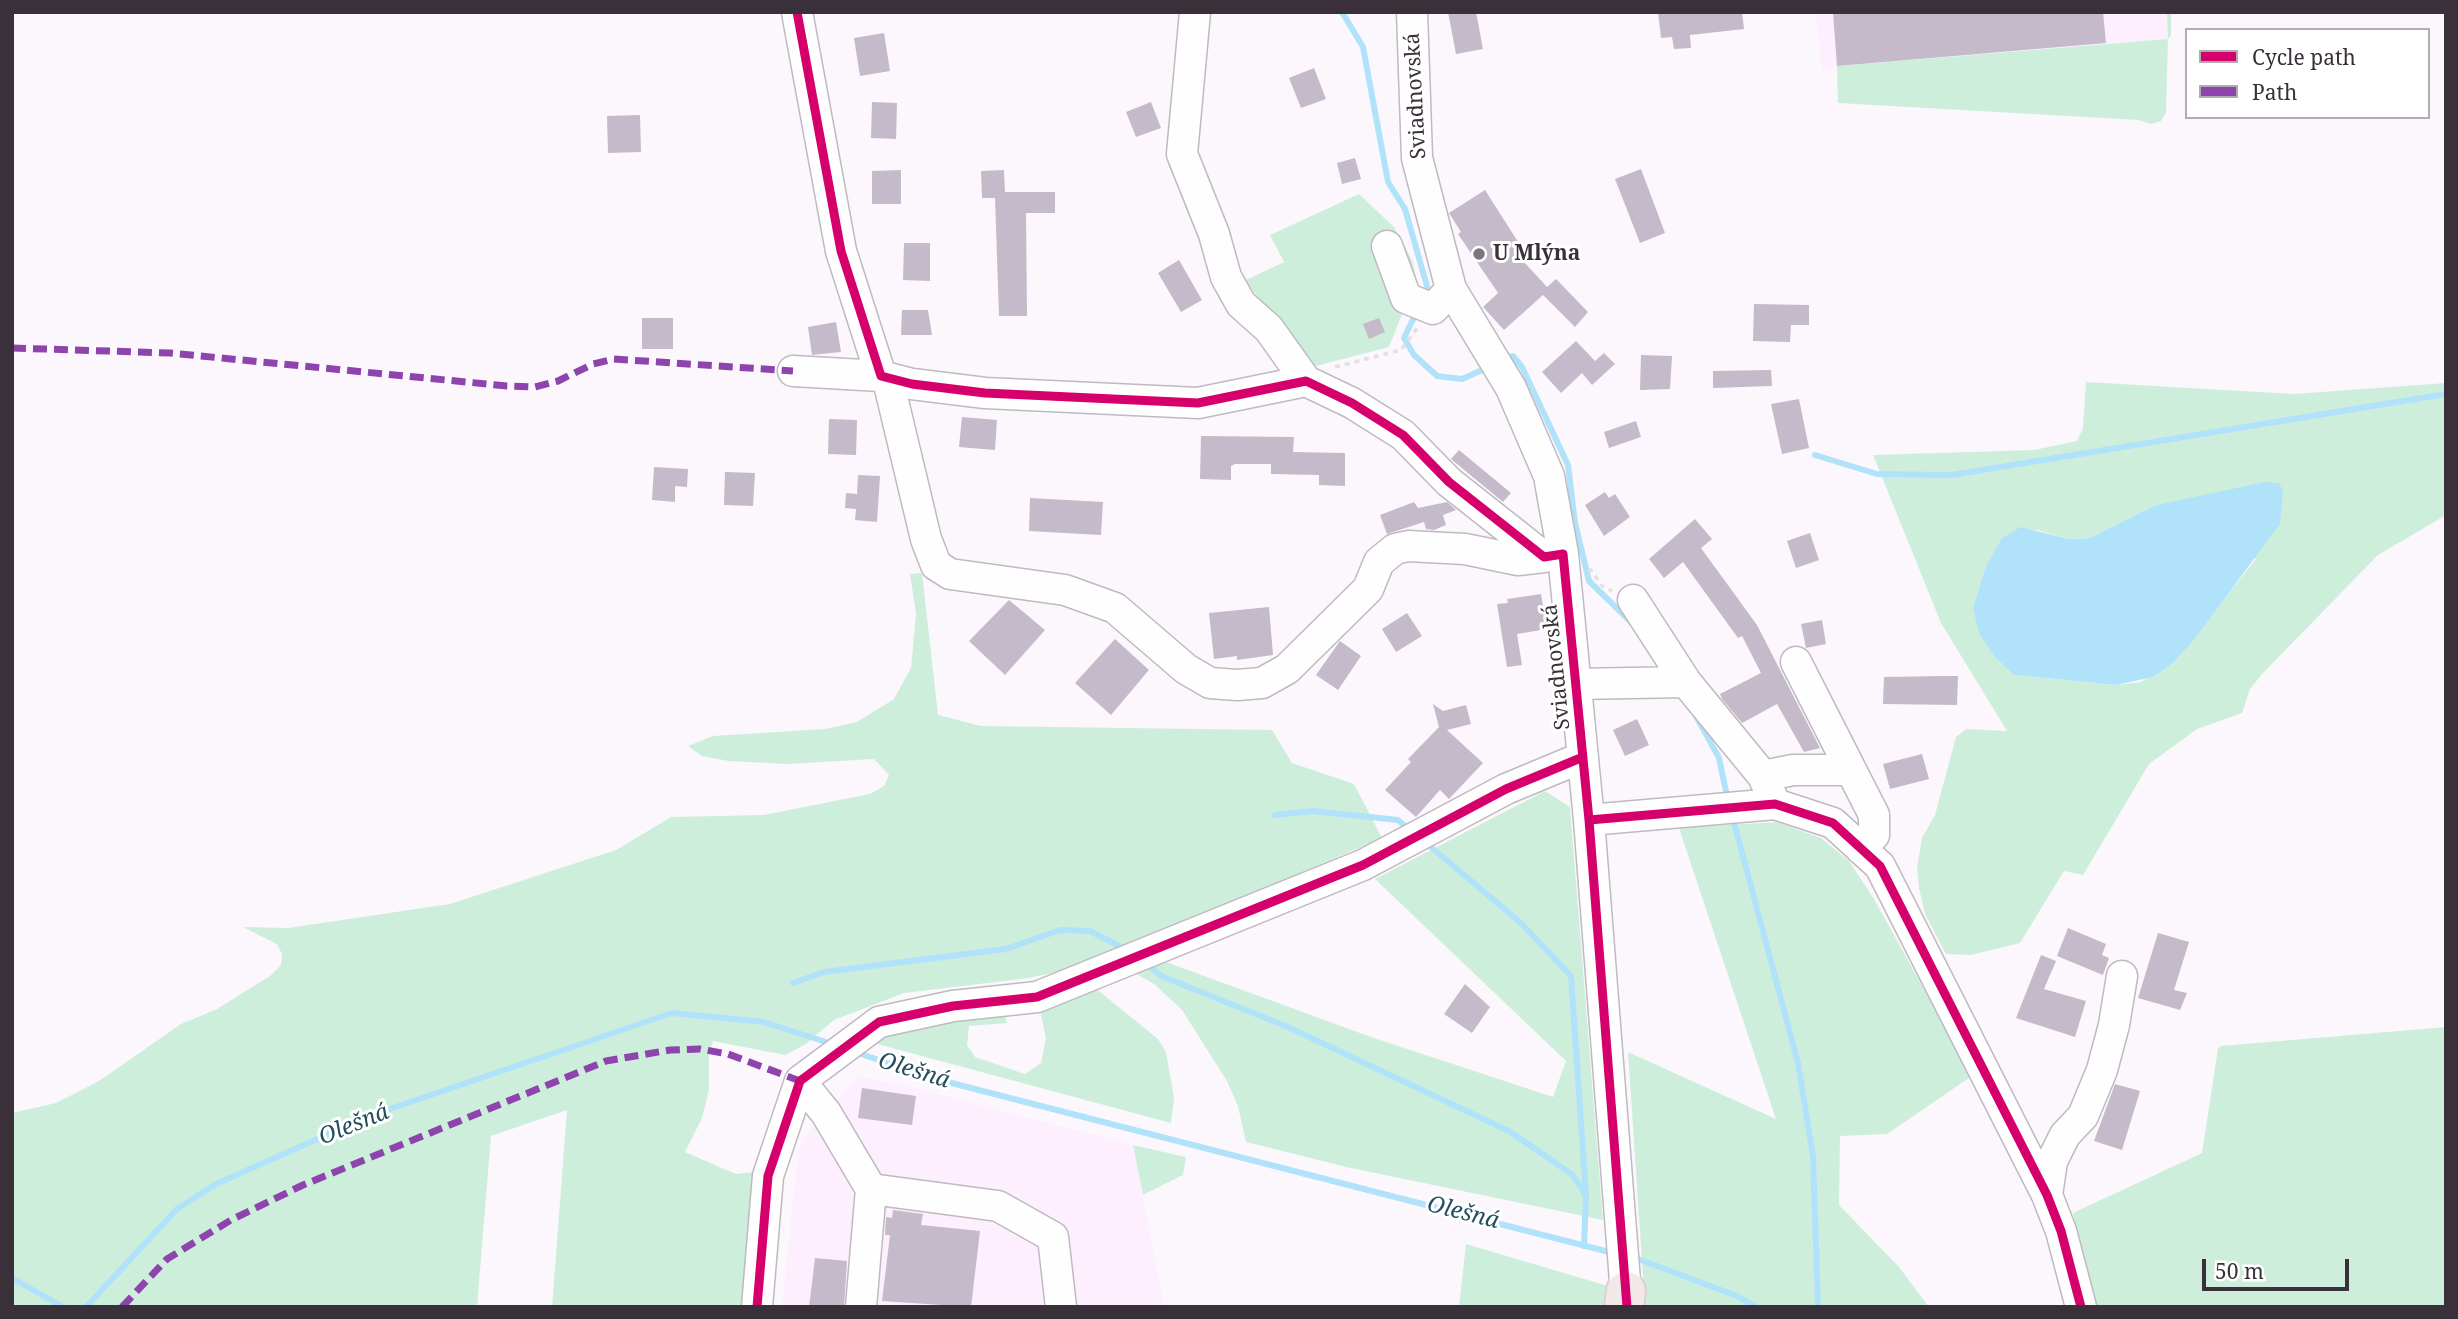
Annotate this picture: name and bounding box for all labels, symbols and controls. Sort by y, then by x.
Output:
legend [2185,28,2430,119]
street label: Sviadnovská [1400,32,1432,160]
text: Cycle path [2252,43,2356,71]
text: Path [2252,78,2297,106]
place label: U Mlýna [1493,241,1580,267]
marker: U Mlýna [1471,246,1487,262]
street label: Sviadnovská [1538,603,1576,731]
water label: Olešná [875,1047,953,1095]
water label: Olešná [315,1099,393,1151]
water label: Olešná [1424,1191,1502,1235]
scale bar [2206,1246,2353,1290]
text: 50 m [2215,1257,2264,1285]

